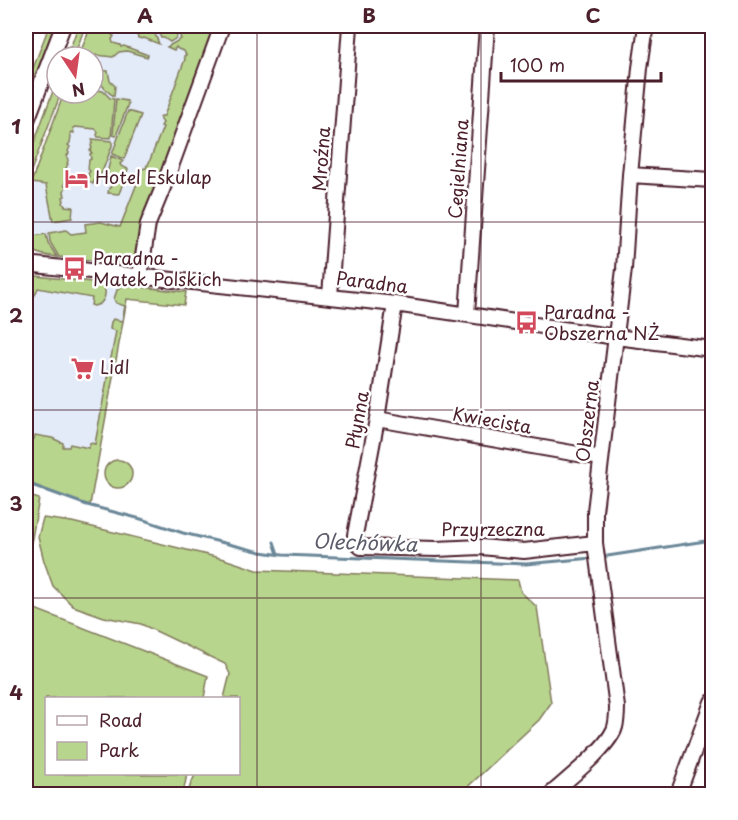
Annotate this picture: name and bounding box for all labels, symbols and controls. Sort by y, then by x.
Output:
text: A [137,0,153,30]
text: B [362,0,376,30]
text: C [585,0,601,30]
north arrow [45,45,105,105]
scale bar [501,45,662,83]
text: 100 m [510,51,565,78]
text: N [70,77,87,104]
text: 1 [11,111,21,141]
street label: Cegielniana [441,117,475,220]
street label: Mroźna [305,125,336,192]
place label: Hotel Eskulap [95,163,212,190]
hotel icon: Hotel Eskulap [64,165,90,191]
place label: Paradna - Matek Polskich [93,244,222,292]
bus stop icon: Paradna - Matek Polskich [62,256,88,282]
street label: Paradna [335,264,410,299]
place label: Paradna - Obszerna NŻ [544,298,660,346]
text: 2 [9,300,23,330]
bus stop icon: Paradna - Obszerna NŻ [513,310,539,336]
place label: Lidl [100,353,130,380]
supermarket icon: Lidl [69,355,95,381]
street label: Obszerna [568,377,605,464]
street label: Płynna [338,388,375,451]
street label: Kwiecista [451,399,535,440]
text: 3 [9,488,23,518]
street label: Przyrzeczna [441,515,546,542]
water label: Olechówka [312,525,418,559]
text: 4 [9,677,23,707]
legend [45,697,240,775]
text: Road [99,706,143,733]
text: Park [99,736,139,763]

